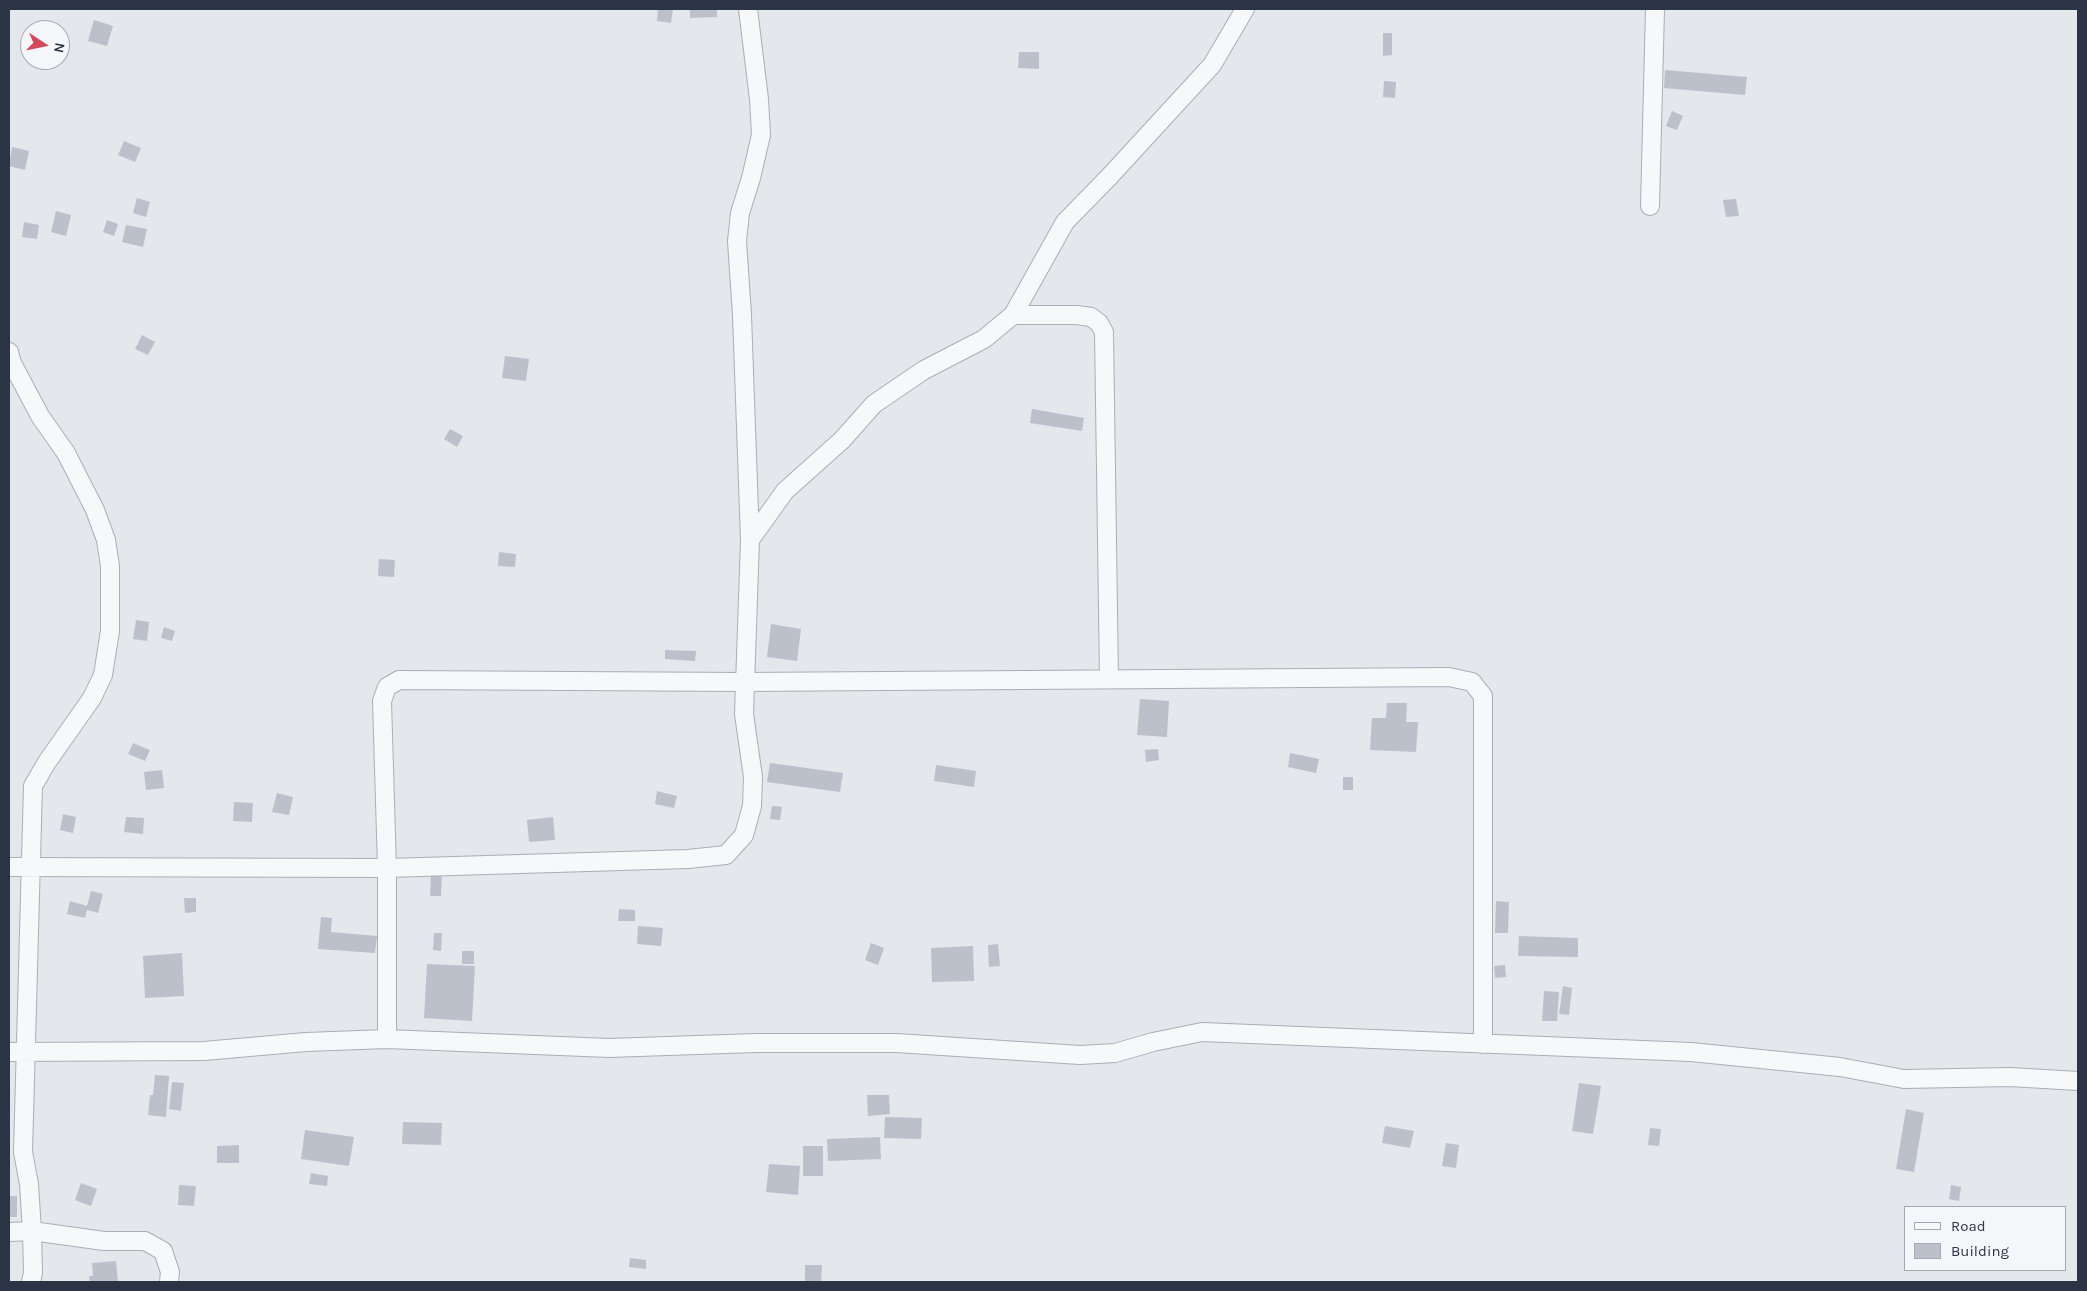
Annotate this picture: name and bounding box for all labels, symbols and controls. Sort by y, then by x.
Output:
north arrow [20,20,70,70]
text: N [50,41,69,54]
legend [1904,1206,2067,1271]
text: Road [1951,1217,1986,1235]
text: Building [1951,1242,2009,1260]

